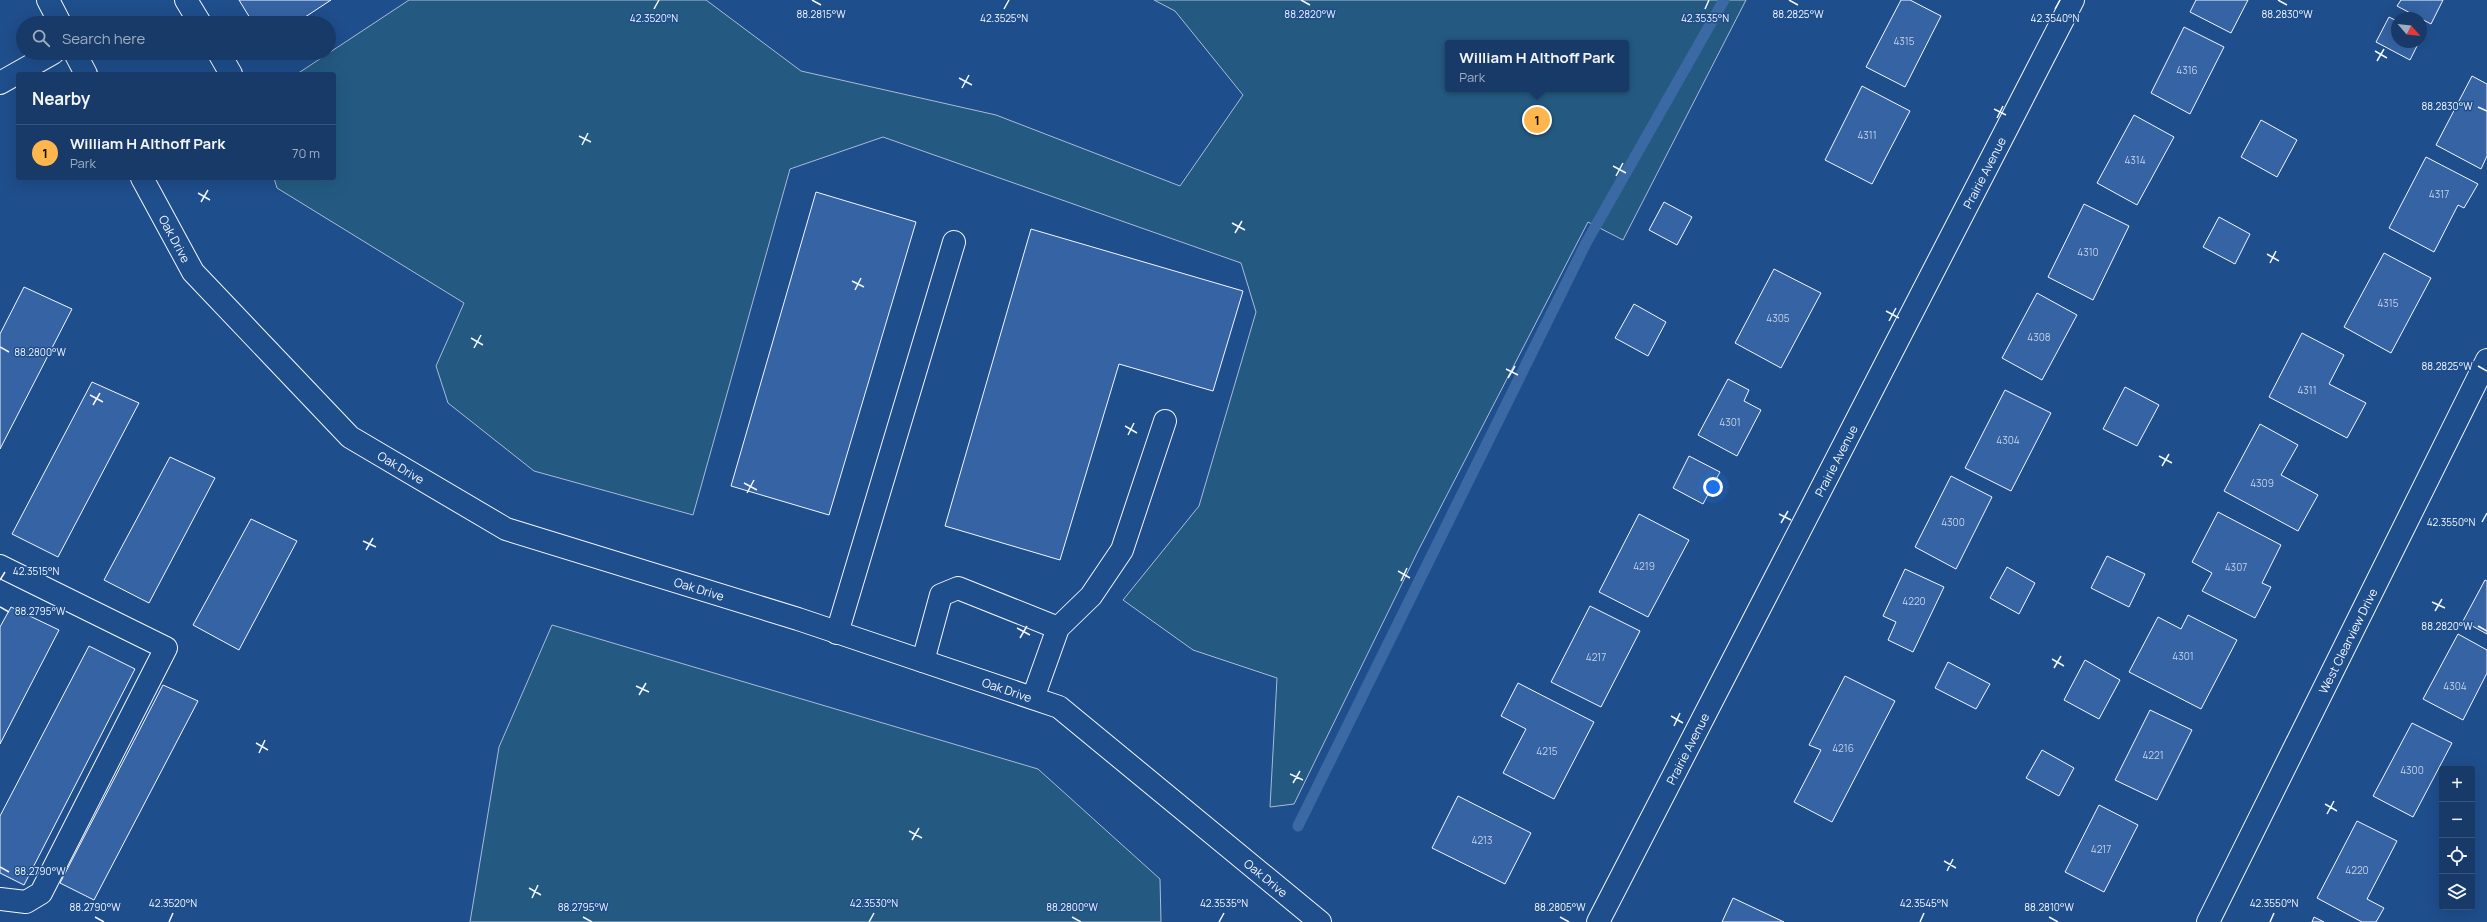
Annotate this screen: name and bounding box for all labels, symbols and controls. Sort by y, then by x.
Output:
text: 88.2815°W [796,7,846,21]
text: 88.2820°W [1284,7,1336,21]
text: 88.2825°W [1773,7,1824,21]
text: 88.2830°W [2261,7,2313,21]
text: 42.3520°N [630,11,678,25]
text: 42.3525°N [980,11,1028,25]
text: 42.3535°N [1681,11,1729,25]
text: 42.3540°N [2031,11,2080,25]
north arrow [2391,12,2427,48]
search box [16,16,336,60]
icon: search [30,27,52,49]
text: Search here [62,28,145,49]
house number: 4315 [1893,34,1915,48]
popup [1445,40,1629,92]
text: William H Althoff Park [1459,47,1615,68]
house number: 4316 [2176,63,2198,77]
text: Park [1459,68,1485,86]
text: Nearby [32,87,90,110]
text: 88.2830°W [2421,99,2473,113]
pin: 1 [1524,105,1550,135]
house number: 4311 [1857,128,1877,142]
text: William H Althoff Park [70,133,225,154]
street label: Prairie Avenue [1959,134,2010,211]
text: 1 [42,144,48,162]
text: 70 m [292,144,320,162]
house number: 4314 [2124,153,2146,167]
text: Park [70,154,96,172]
house number: 4317 [2429,187,2449,201]
street label: Oak Drive [155,212,195,265]
house number: 4310 [2077,245,2099,259]
house number: 4315 [2377,296,2399,310]
house number: 4305 [1766,311,1790,325]
house number: 4308 [2027,330,2051,344]
text: 88.2800°W [14,345,66,359]
text: 88.2825°W [2422,359,2473,373]
house number: 4311 [2297,383,2317,397]
house number: 4301 [1719,415,1741,429]
street label: Prairie Avenue [1810,422,1861,499]
house number: 4304 [1996,433,2020,447]
street label: Oak Drive [374,447,428,488]
house number: 4309 [2250,476,2274,490]
your location [1703,477,1723,497]
house number: 4300 [1941,515,1965,529]
text: 42.3550°N [2427,515,2475,529]
house number: 4219 [1633,559,1655,573]
house number: 4307 [2225,560,2247,574]
text: 42.3515°N [13,564,59,578]
street label: Oak Drive [672,573,726,604]
street label: West Clearview Drive [2314,585,2381,696]
house number: 4220 [1902,594,1926,608]
text: 88.2795°W [15,604,66,618]
text: 88.2820°W [2421,619,2473,633]
house number: 4301 [2172,649,2194,663]
house number: 4217 [1586,650,1606,664]
street label: Oak Drive [980,673,1034,706]
house number: 4304 [2443,679,2467,693]
street label: Prairie Avenue [1662,710,1713,787]
house number: 4216 [1832,741,1854,755]
house number: 4215 [1536,744,1558,758]
house number: 4221 [2142,748,2164,762]
house number: 4300 [2400,763,2424,777]
map controls [2439,766,2475,910]
button: + [2439,766,2475,802]
button: − [2439,802,2475,838]
house number: 4213 [1471,833,1493,847]
button: locate [2439,838,2475,874]
house number: 4217 [2091,842,2111,856]
street label: Oak Drive [1241,854,1291,901]
house number: 4220 [2345,863,2369,877]
text: 88.2790°W [14,864,66,878]
button: layers [2439,874,2475,910]
text: 42.3520°N [149,896,197,910]
text: 42.3530°N [850,896,898,910]
text: 42.3535°N [1200,896,1248,910]
text: 42.3545°N [1900,896,1948,910]
text: 42.3550°N [2250,896,2298,910]
text: 88.2790°W [69,900,121,914]
text: 88.2795°W [558,900,609,914]
text: 88.2800°W [1046,900,1098,914]
text: 88.2805°W [1534,900,1586,914]
text: 88.2810°W [2024,900,2074,914]

